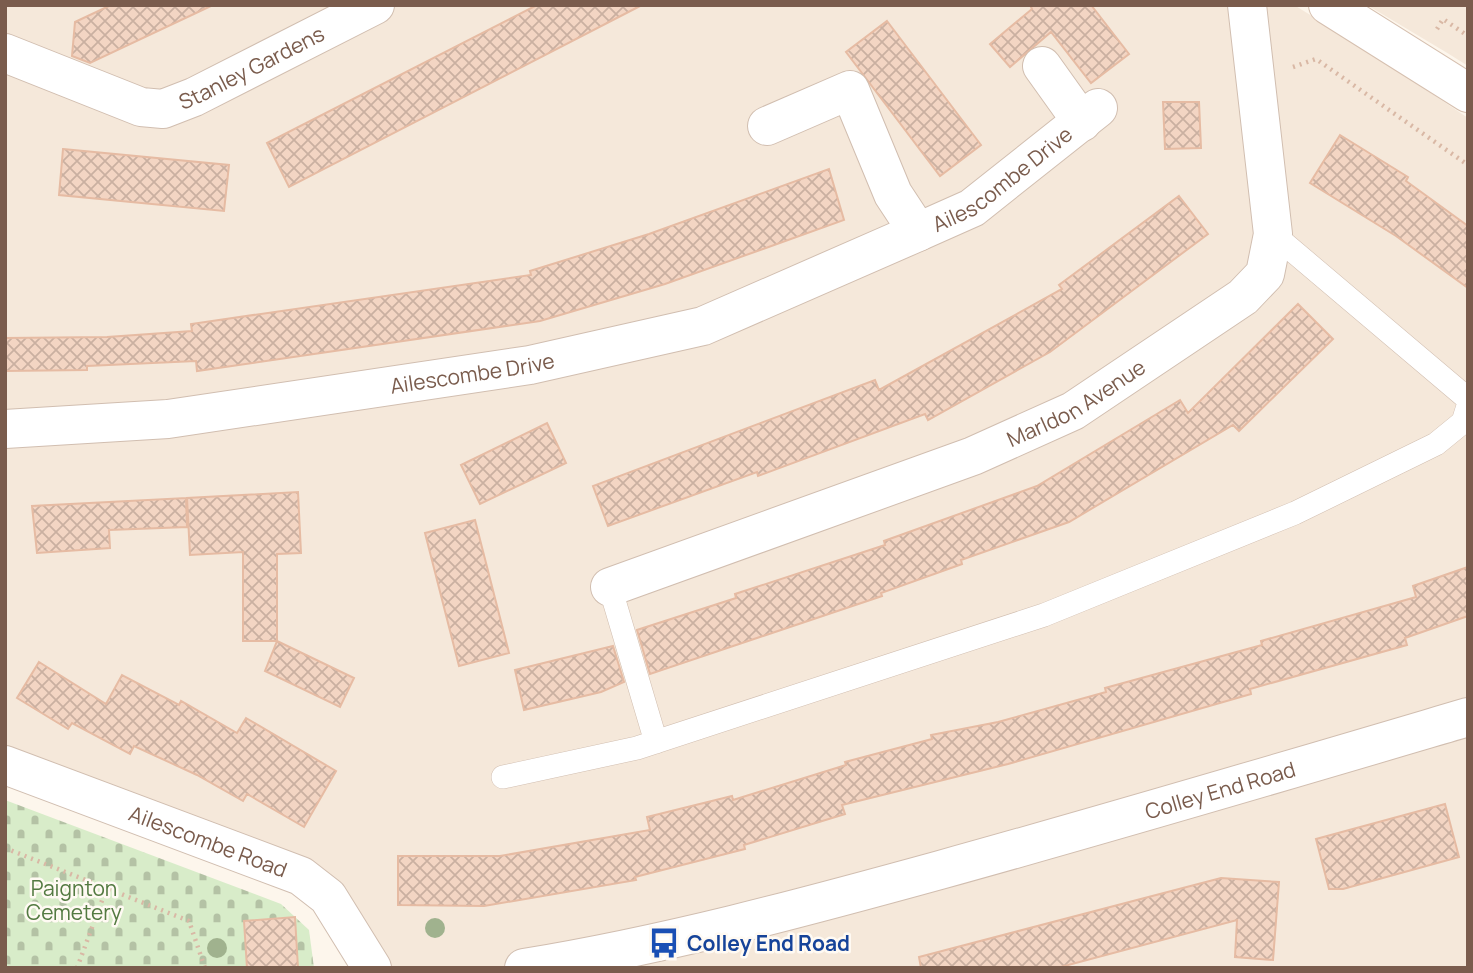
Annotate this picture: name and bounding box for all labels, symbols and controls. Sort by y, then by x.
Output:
street label: Stanley Gardens [175,19,329,116]
street label: Ailescombe Drive [928,120,1078,238]
street label: Ailescombe Drive [388,346,557,400]
street label: Marldon Avenue [1002,353,1151,453]
street label: Colley End Road [1142,755,1299,825]
street label: Ailescombe Road [125,799,291,884]
park label: Paignton Cemetery [26,874,122,926]
bus stop icon: Colley End Road [647,926,681,960]
place label: Colley End Road [687,929,850,957]

